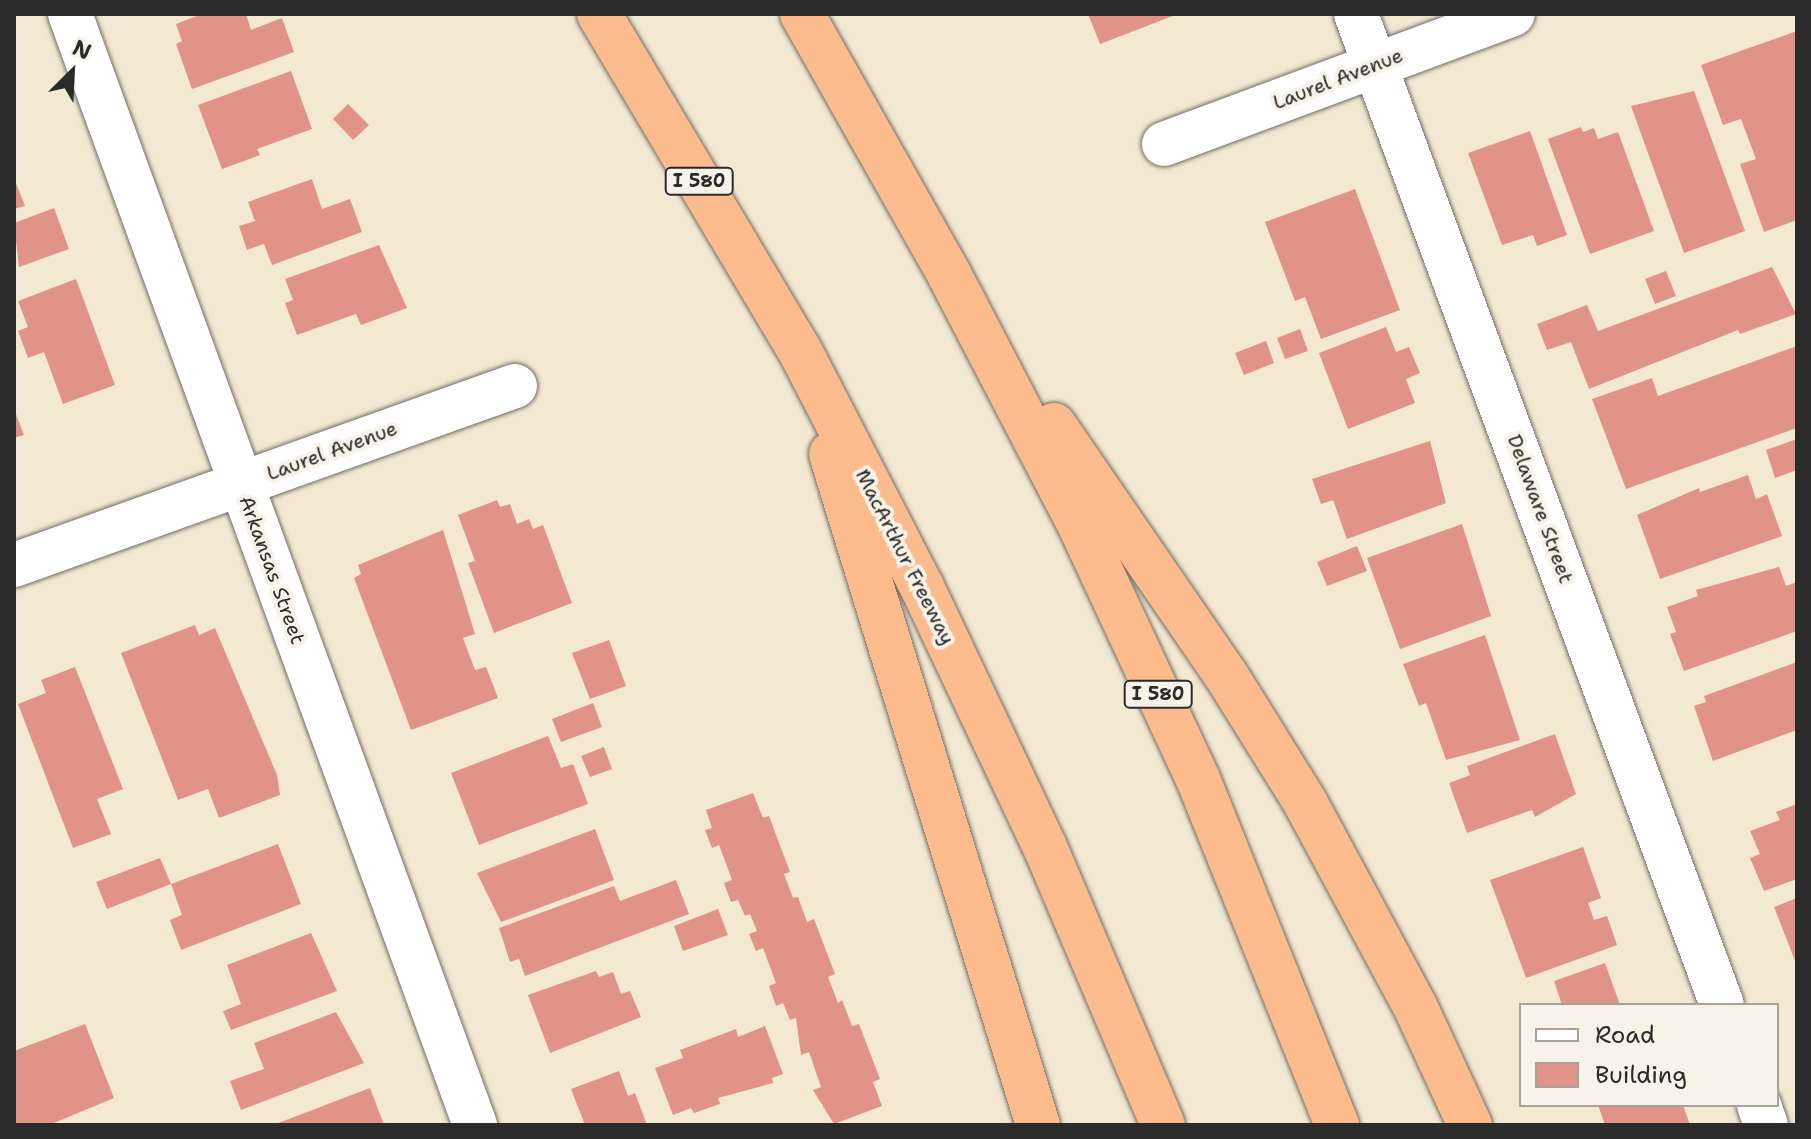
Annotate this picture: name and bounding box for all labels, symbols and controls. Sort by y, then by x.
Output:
north arrow [32,32,112,112]
text: N [68,33,96,66]
street label: Laurel Avenue [1270,43,1406,115]
road number: I 580 [663,167,735,195]
street label: Laurel Avenue [263,416,401,486]
street label: Delaware Street [1502,431,1578,587]
street label: MacArthur Freeway [850,465,960,649]
street label: Arkansas Street [234,493,310,647]
road number: I 580 [1122,680,1194,708]
legend [1519,1003,1779,1107]
text: Road [1595,1019,1655,1051]
text: Building [1595,1059,1687,1091]

